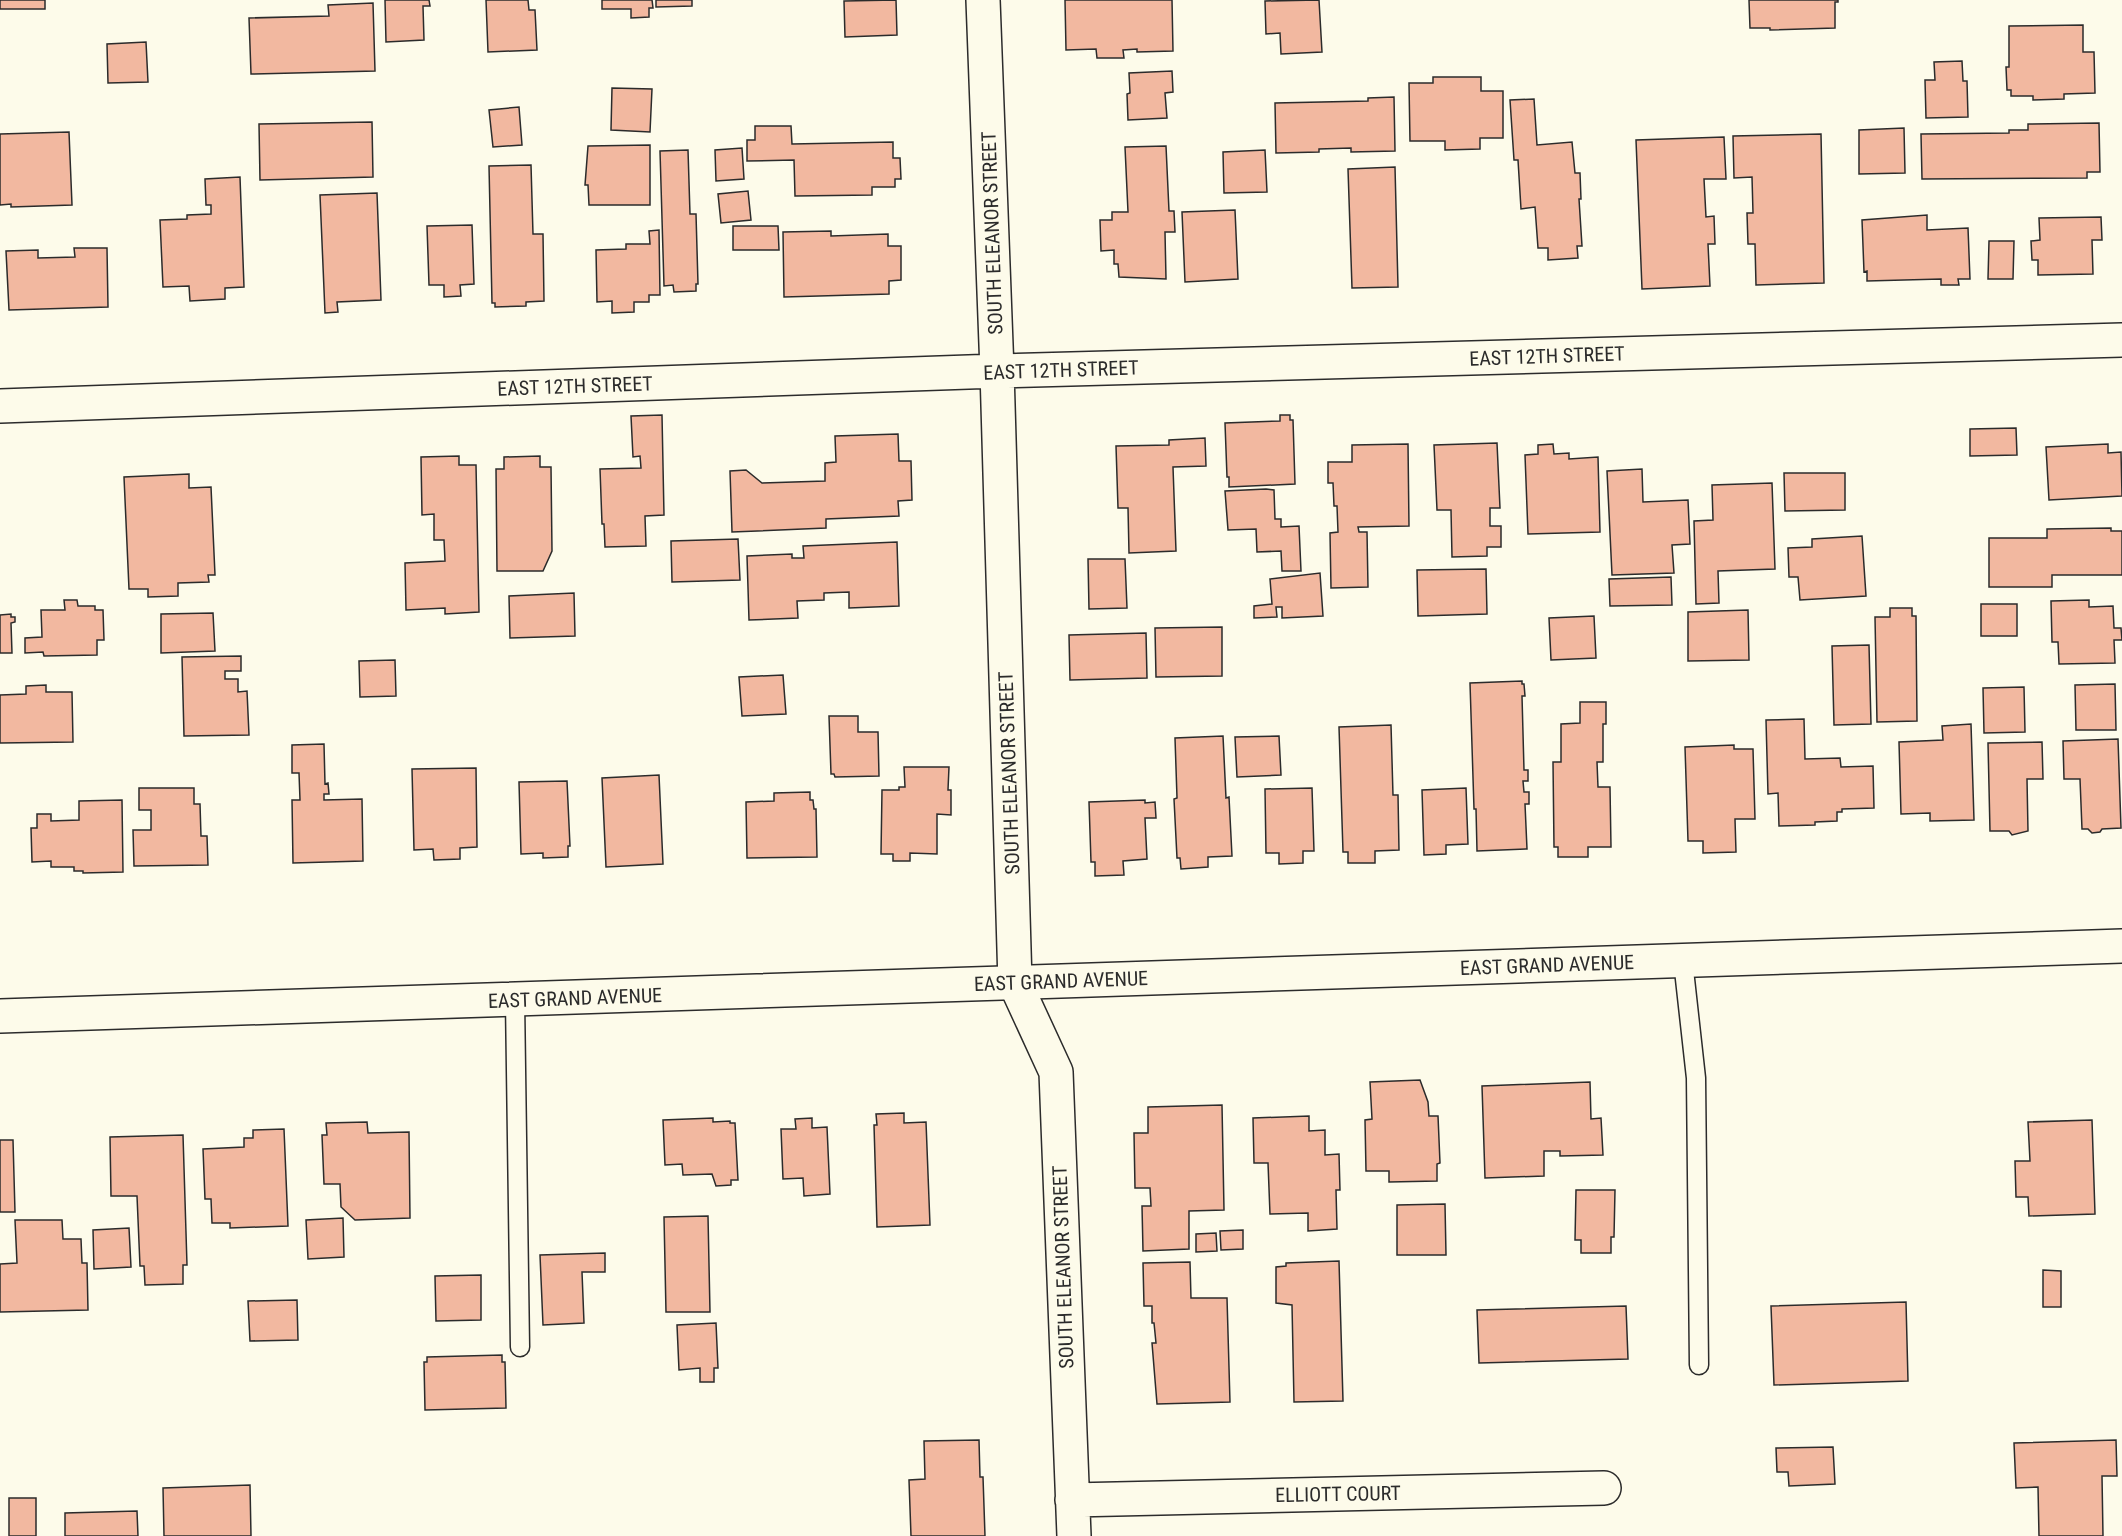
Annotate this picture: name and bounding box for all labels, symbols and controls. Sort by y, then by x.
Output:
street label: SOUTH ELEANOR STREET [976,131,1008,335]
street label: EAST 12TH STREET [1469,341,1625,371]
street label: EAST 12TH STREET [983,355,1139,385]
street label: EAST 12TH STREET [497,371,653,401]
street label: SOUTH ELEANOR STREET [993,671,1025,875]
street label: EAST GRAND AVENUE [1460,950,1635,980]
street label: EAST GRAND AVENUE [974,966,1149,996]
street label: EAST GRAND AVENUE [488,983,663,1013]
street label: SOUTH ELEANOR STREET [1047,1165,1079,1369]
street label: ELLIOTT COURT [1275,1481,1401,1507]

